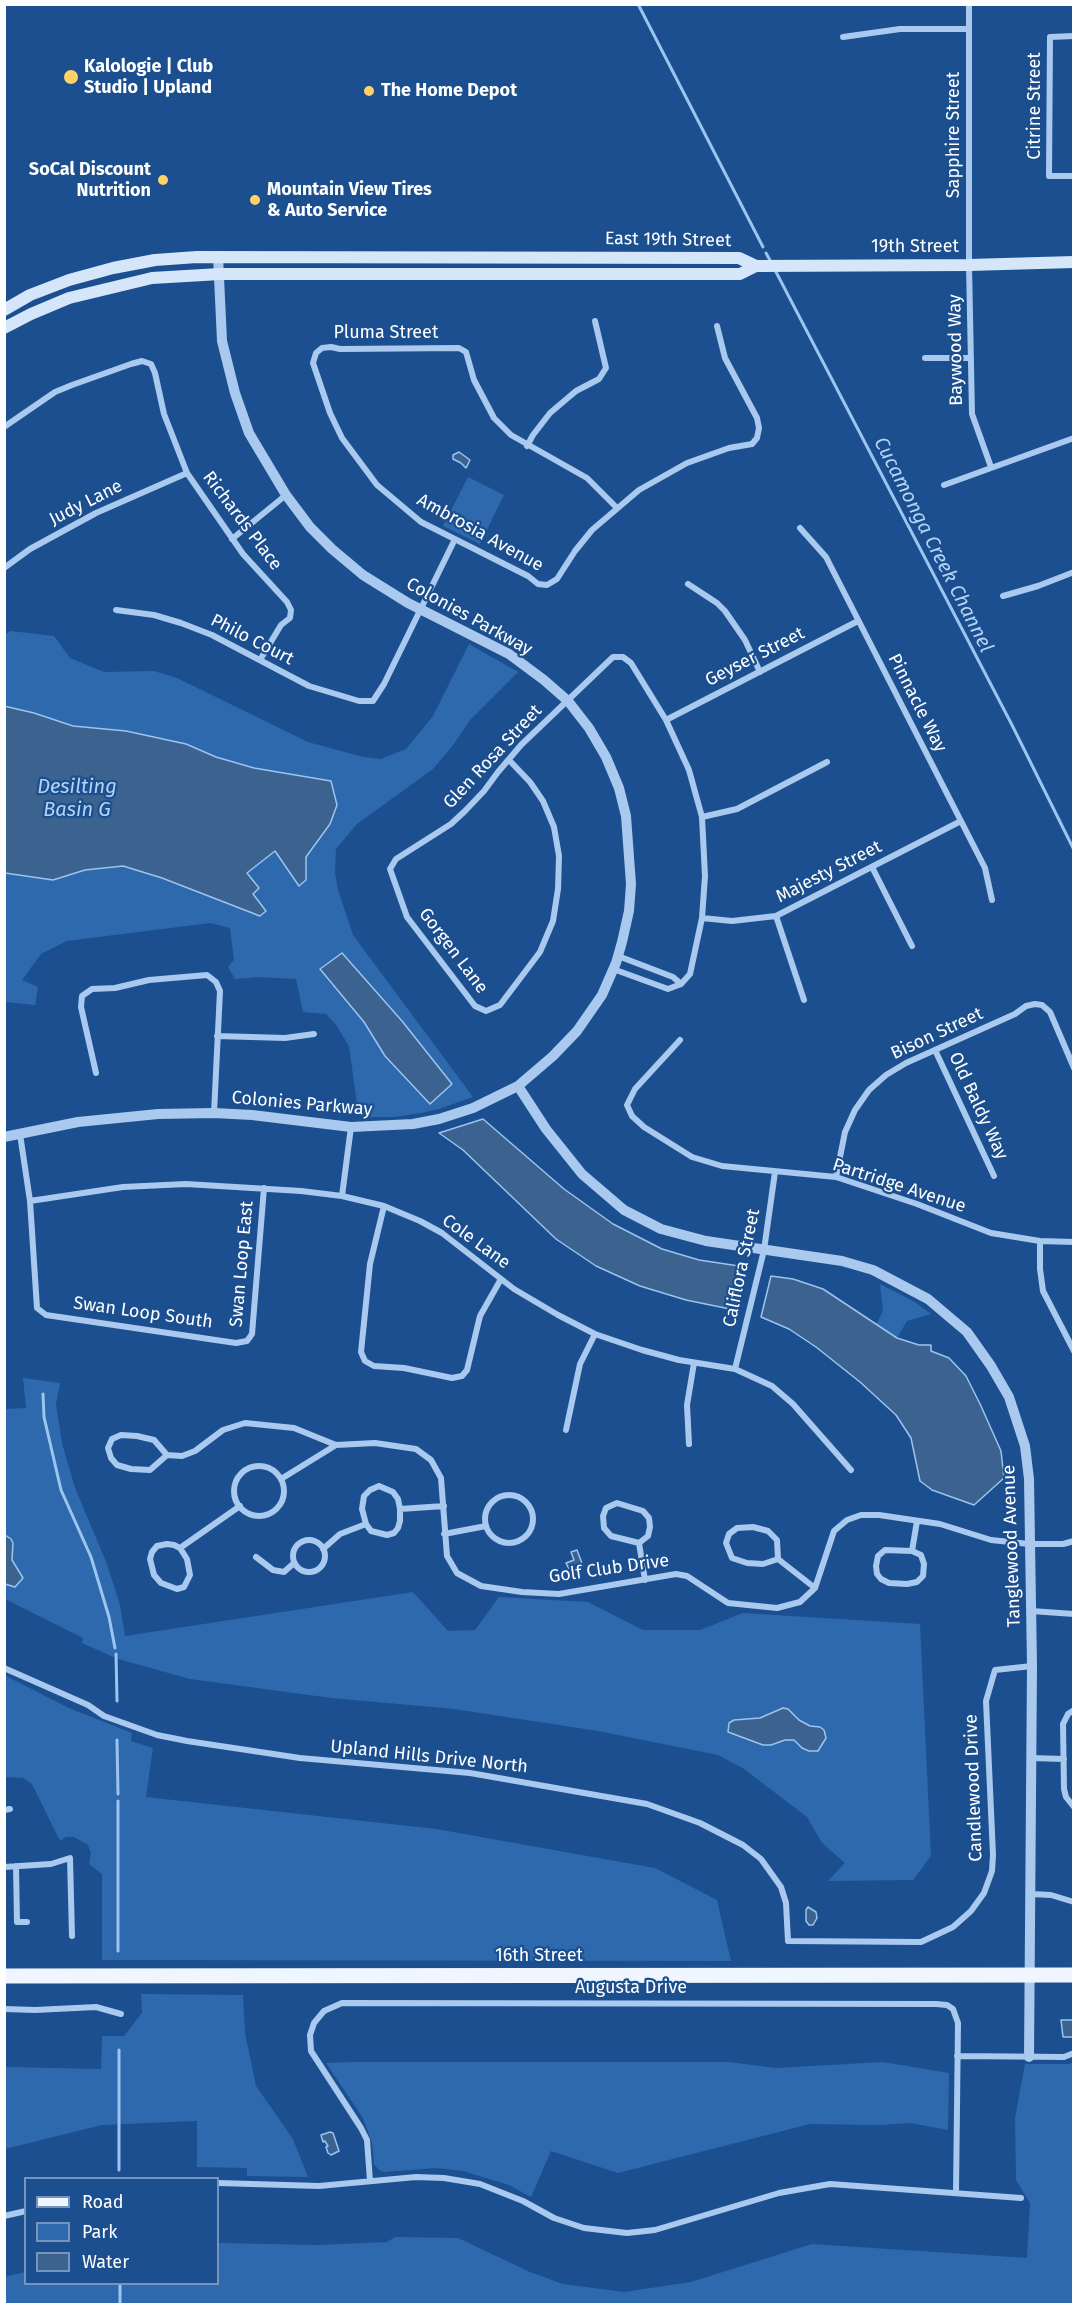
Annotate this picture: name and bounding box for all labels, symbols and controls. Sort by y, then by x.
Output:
street label: Citrine Street [1024,52,1046,160]
place label: Kalologie | Club Studio | Upland [84,56,213,98]
marker: Kalologie | Club Studio | Upland [62,68,80,86]
street label: Sapphire Street [943,72,965,198]
place label: The Home Depot [381,80,517,102]
marker: The Home Depot [362,84,376,98]
place label: SoCal Discount Nutrition [29,159,151,201]
marker: SoCal Discount Nutrition [156,173,170,187]
place label: Mountain View Tires & Auto Service [267,179,432,222]
marker: Mountain View Tires & Auto Service [248,193,262,207]
street label: East 19th Street [605,228,731,252]
street label: 19th Street [871,236,959,258]
street label: Baywood Way [944,294,968,406]
street label: Pluma Street [334,322,438,344]
water label: Cucamonga Creek Channel [868,433,998,657]
street label: Richards Place [198,467,286,575]
street label: Judy Lane [46,475,126,531]
street label: Ambrosia Avenue [413,489,547,577]
street label: Colonies Parkway [402,573,536,661]
street label: Philo Court [207,610,297,670]
street label: Geyser Street [702,623,808,691]
street label: Pinnacle Way [883,650,951,756]
street label: Glen Rosa Street [439,700,547,814]
water label: Desilting Basin G [37,775,117,822]
street label: Majesty Street [773,836,885,908]
street label: Gorgen Lane [414,904,492,998]
street label: Bison Street [888,1003,986,1065]
street label: Old Baldy Way [944,1049,1012,1163]
street label: Colonies Parkway [231,1087,373,1121]
street label: Partridge Avenue [830,1154,968,1218]
street label: Swan Loop East [226,1200,258,1328]
street label: Califlora Street [719,1207,765,1329]
street label: Cole Lane [438,1210,514,1274]
street label: Swan Loop South [72,1293,214,1333]
street label: Tanglewood Avenue [998,1465,1026,1627]
street label: Golf Club Drive [547,1550,671,1588]
street label: Candlewood Drive [961,1714,987,1862]
street label: Upland Hills Drive North [329,1736,529,1778]
street label: 16th Street [495,1945,583,1967]
street label: Augusta Drive [575,1977,687,1999]
legend [24,2177,219,2285]
text: Road [82,2191,124,2213]
text: Park [82,2221,117,2243]
text: Water [82,2251,129,2273]

